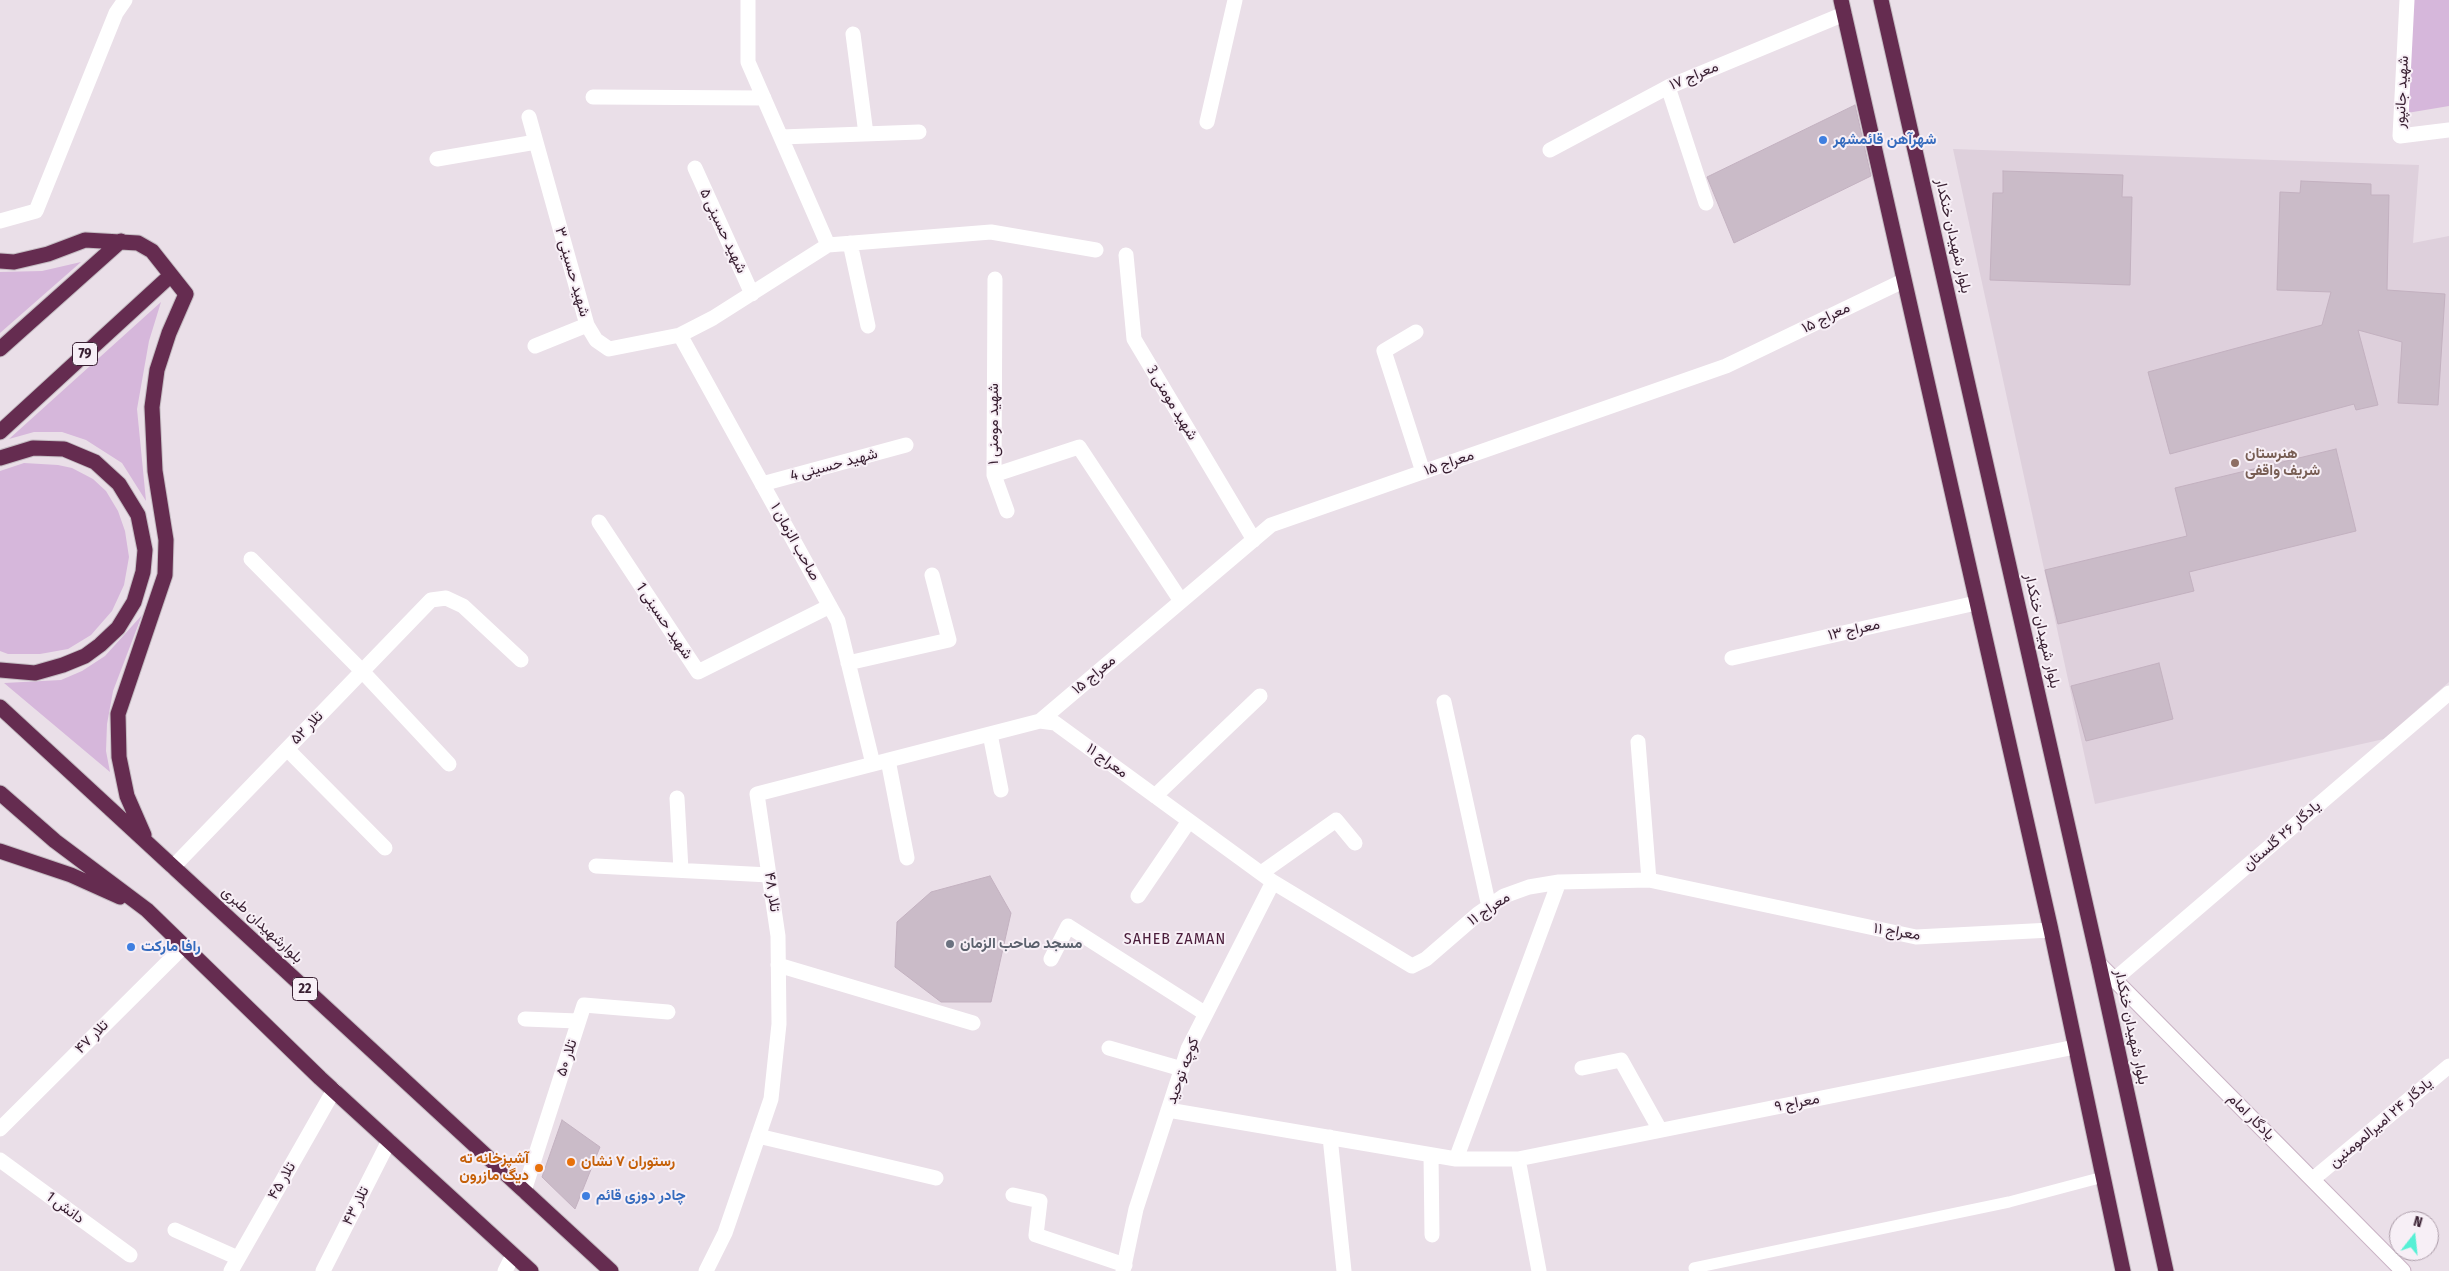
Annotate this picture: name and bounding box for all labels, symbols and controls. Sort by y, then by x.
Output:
street label: شهید جانپور [2391,55,2413,129]
street label: معراج ۱۷ [1667,58,1721,94]
place label: شهرآهن قائمشهر [1833,131,1936,149]
marker: شهرآهن قائمشهر [1817,134,1829,146]
street label: بلوار شهیدان خنکدار [1931,177,1975,295]
street label: شهید حسینی ۵ [695,186,751,276]
street label: شهید حسینی ۳ [551,225,593,319]
street label: معراج ۱۵ [1799,299,1853,337]
road number: 79 [72,342,98,366]
street label: شهید مومنی 3 [1143,362,1201,444]
street label: شهید مومنی ۱ [985,383,1003,465]
street label: شهید حسینی 4 [788,445,880,485]
place label: هنرستان شریف واقفی [2245,445,2320,480]
street label: معراج ۱۵ [1422,446,1476,480]
marker: هنرستان شریف واقفی [2229,457,2241,469]
street label: صاحب الزمان ۱ [766,500,824,584]
street label: بلوار شهیدان خنکدار [2020,572,2064,690]
street label: شهید حسینی 1 [632,579,696,663]
street label: معراج ۱۳ [1826,615,1882,645]
street label: معراج ۱۵ [1068,652,1120,698]
street label: تلار ۵۲ [287,708,327,748]
street label: معراج ۱۱ [1083,740,1131,782]
street label: یادگار ۲۶ گلستان [2239,797,2325,875]
street label: تلار ۴۸ [760,871,784,913]
street label: بلوارشهیدان طبری [218,883,306,967]
street label: معراج ۱۱ [1464,888,1514,930]
street label: معراج ۱۱ [1872,919,1922,945]
district label: SAHEB ZAMAN [1122,930,1228,950]
place label: مسجد صاحب الزمان [960,935,1082,953]
place label: رافا مارکت [141,938,201,956]
marker: مسجد صاحب الزمان [944,938,956,950]
marker: رافا مارکت [125,941,137,953]
street label: بلوار شهیدان خنکدار [2110,968,2152,1086]
road number: 22 [292,978,318,1001]
street label: تلار ۴۷ [71,1016,113,1058]
street label: کوچه توحید [1163,1035,1203,1107]
street label: تلار ۵۰ [553,1037,581,1079]
street label: یادگار ۲۴ امیرالمومنین [2325,1074,2437,1172]
street label: معراج ۹ [1773,1090,1821,1116]
street label: یادگار امام [2224,1090,2278,1144]
place label: آشپزخانه ته دیگ مازرون [459,1150,529,1185]
place label: رستوران ۷ نشان [581,1153,675,1171]
marker: رستوران ۷ نشان [565,1156,577,1168]
street label: تلار ۴۵ [264,1159,300,1203]
marker: آشپزخانه ته دیگ مازرون [533,1162,545,1174]
street label: تلار ۴۳ [339,1184,373,1228]
place label: چادر دوزی قائم [596,1187,686,1205]
street label: دانش 1 [42,1188,88,1228]
marker: چادر دوزی قائم [580,1190,592,1202]
north arrow [2389,1211,2439,1261]
text: N [2412,1213,2424,1231]

